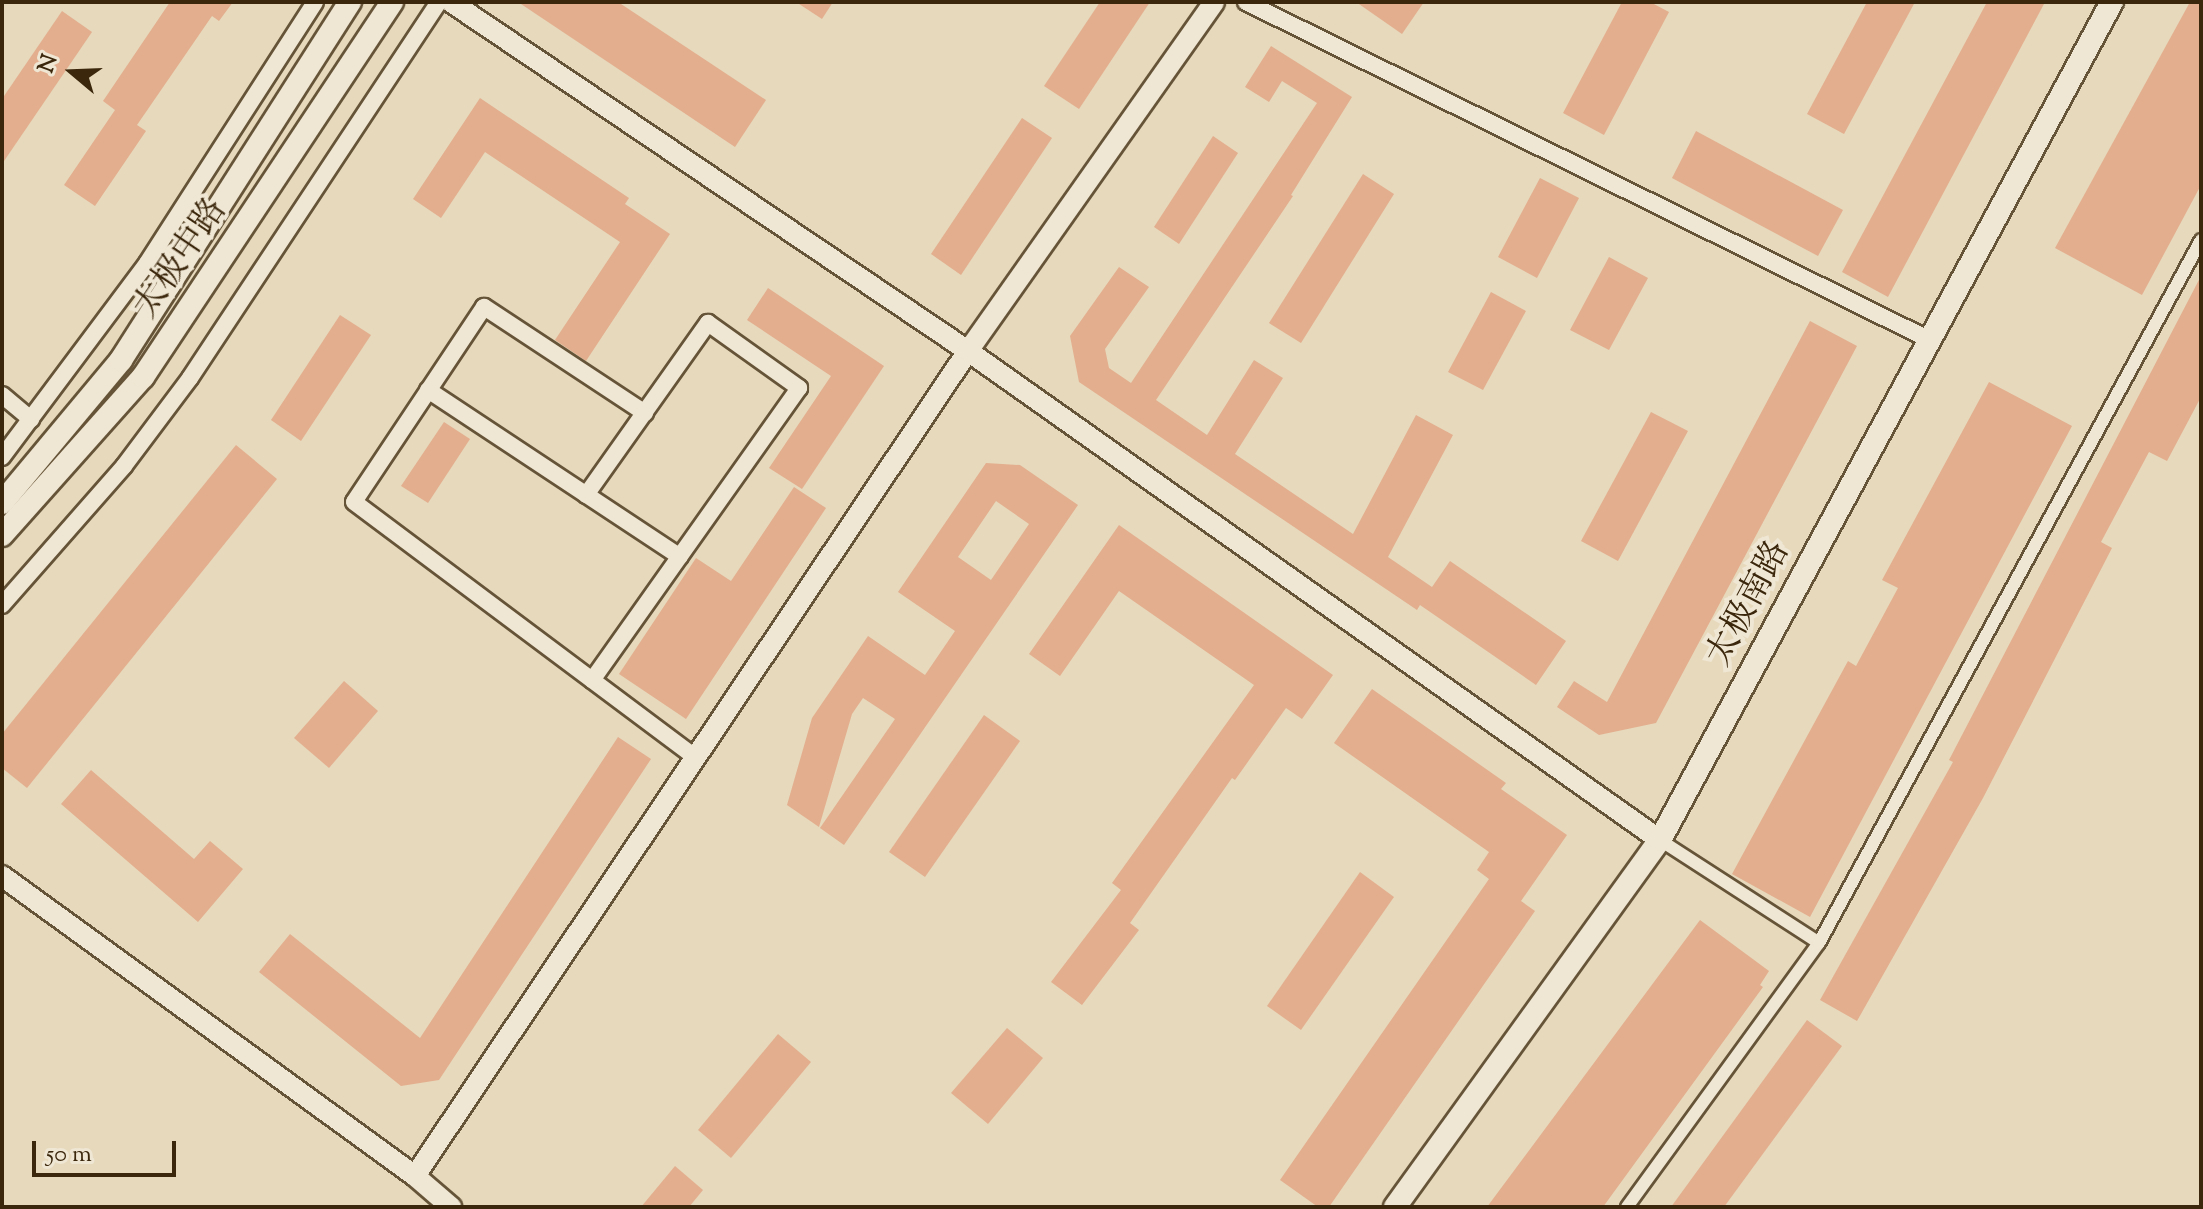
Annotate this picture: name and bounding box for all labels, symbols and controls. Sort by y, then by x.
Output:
north arrow [32,32,112,112]
text: N [31,51,67,78]
street label: 太极中路 [126,191,236,327]
street label: 太极南路 [1699,534,1799,674]
scale bar [36,1125,180,1175]
text: 50 m [46,1138,92,1172]

